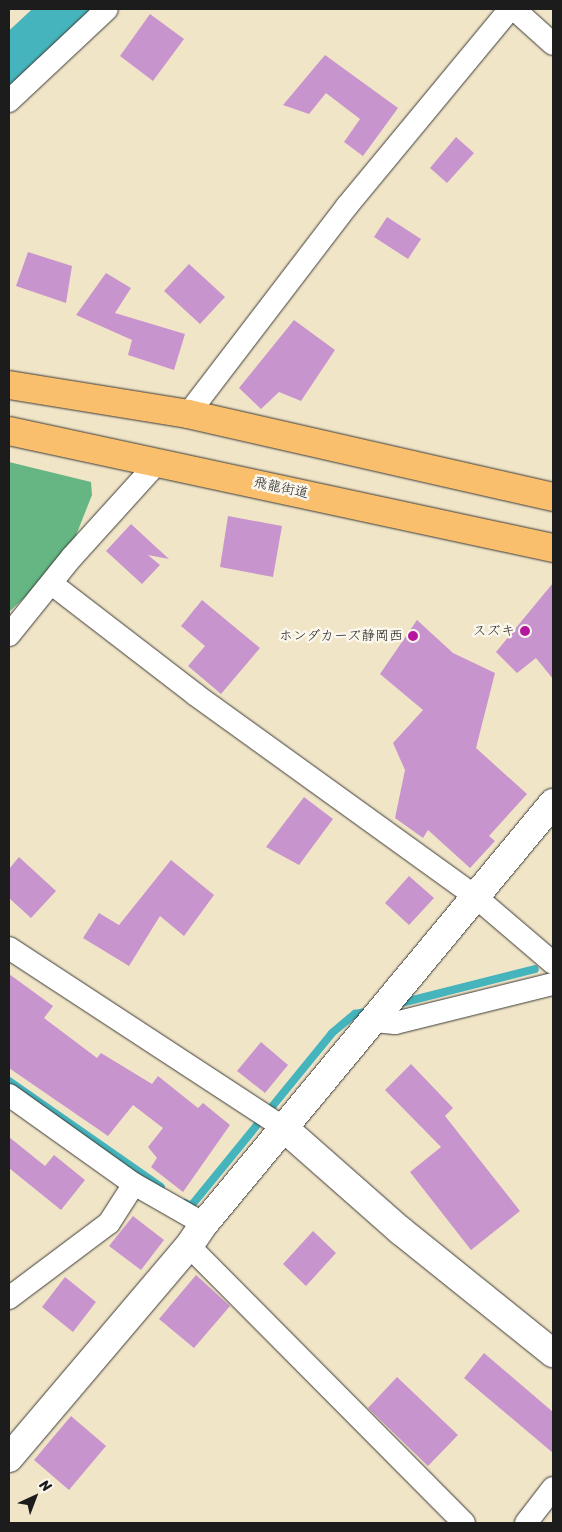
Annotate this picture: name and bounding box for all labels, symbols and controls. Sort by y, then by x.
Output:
street label: 飛龍街道 [252,474,310,502]
place label: スズキ [473,623,515,639]
marker: スズキ [519,625,531,637]
place label: ホンダカーズ静岡西 [277,628,403,644]
marker: ホンダカーズ静岡西 [407,630,419,642]
north arrow [10,1472,60,1522]
text: N [33,1473,58,1498]

